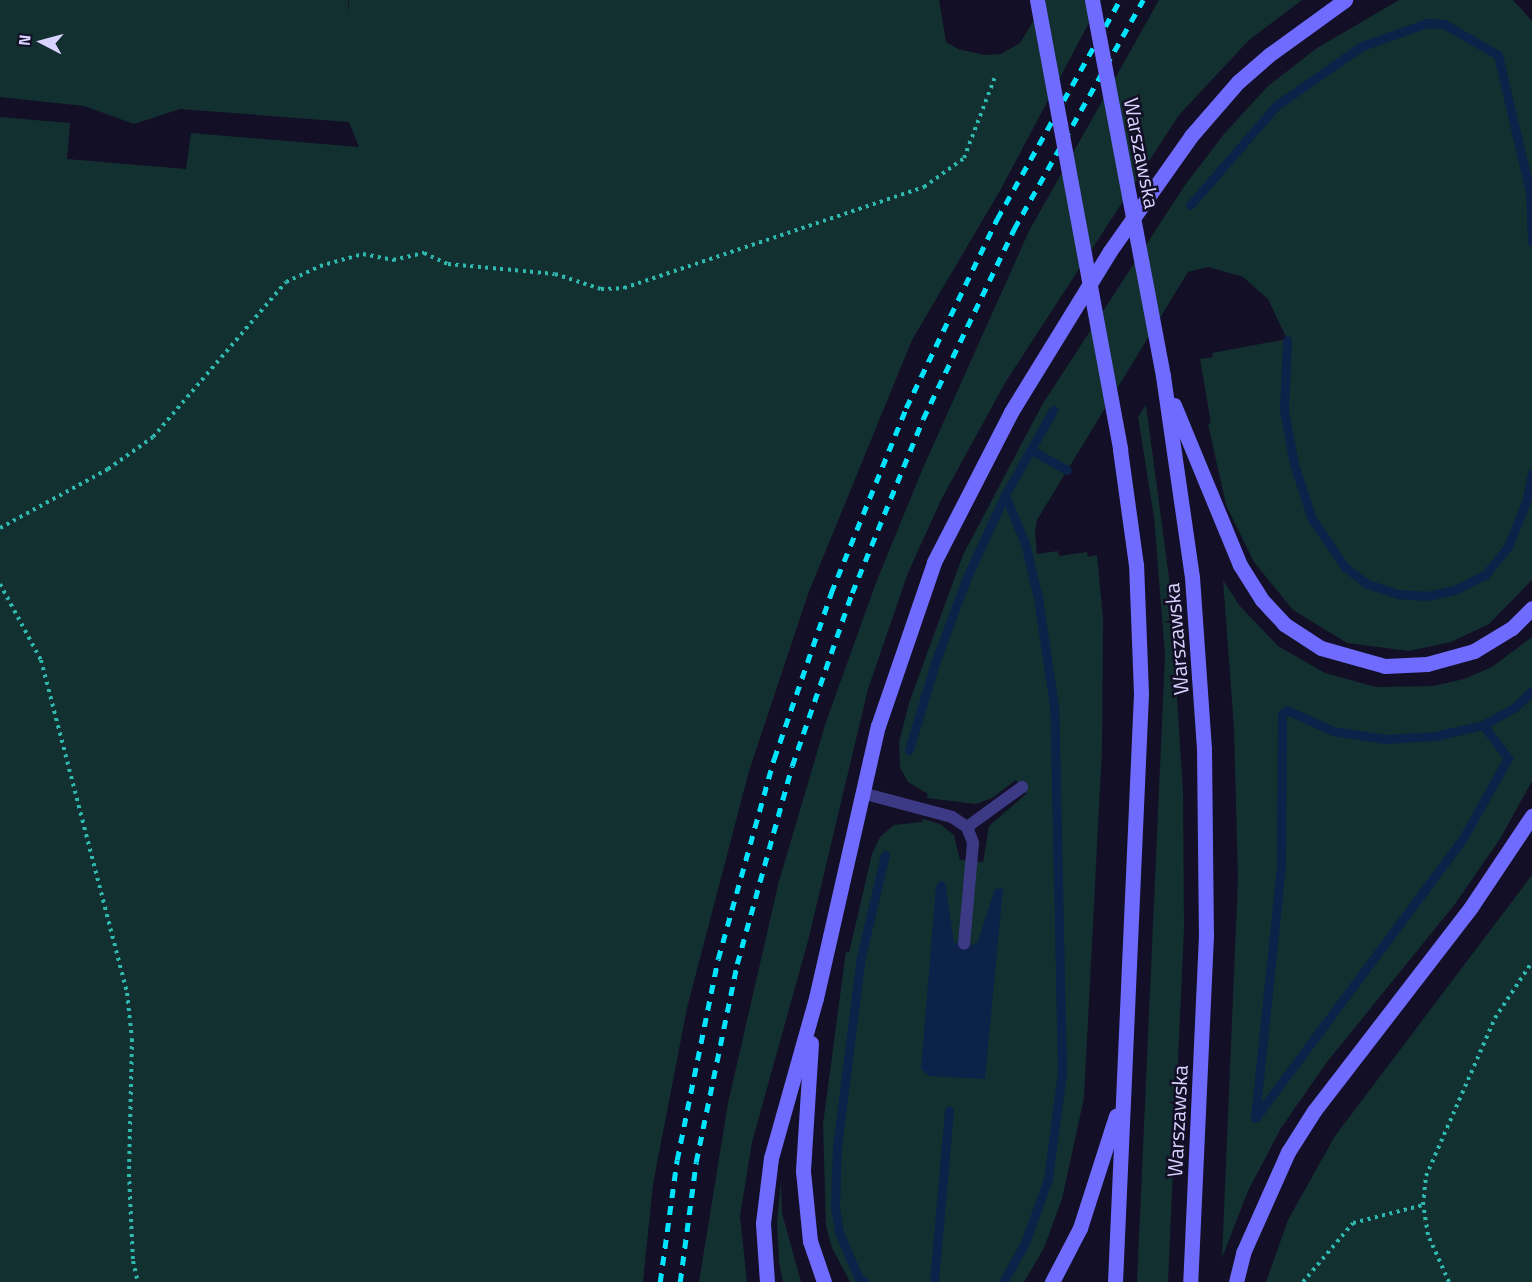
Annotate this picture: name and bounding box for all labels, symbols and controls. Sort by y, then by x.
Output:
north arrow [12,12,72,72]
text: N [12,33,37,47]
street label: Warszawska [1119,96,1165,210]
street label: Warszawska [1159,582,1193,696]
street label: Warszawska [1161,1064,1193,1178]

